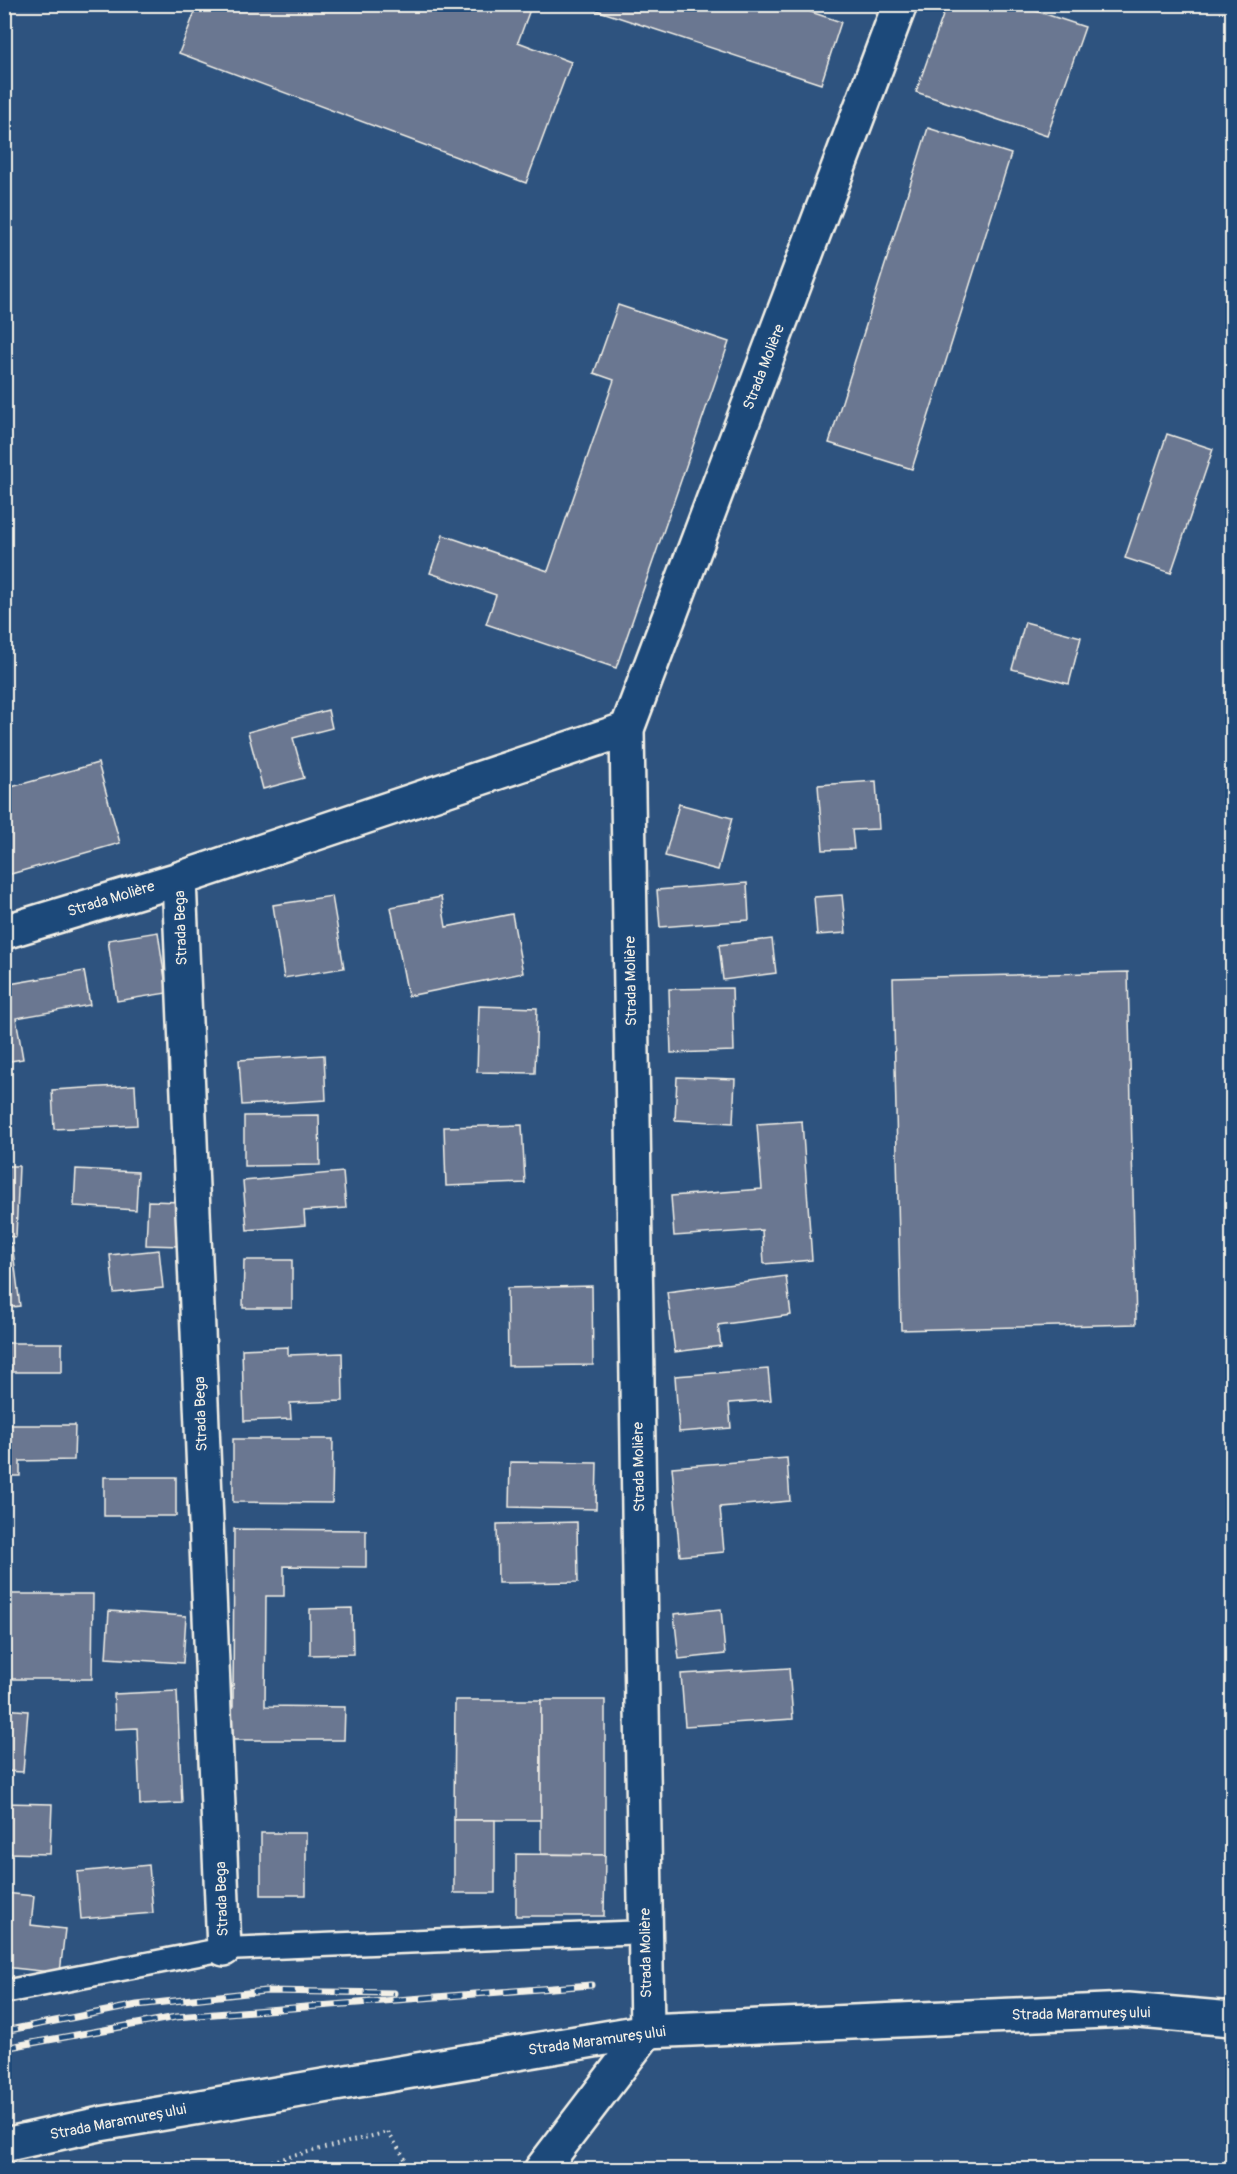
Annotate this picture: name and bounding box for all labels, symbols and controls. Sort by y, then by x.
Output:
street label: Strada Molière [739,321,789,413]
street label: Strada Molière [65,877,158,921]
street label: Strada Bega [170,890,192,966]
street label: Strada Molière [621,935,641,1026]
street label: Strada Bega [190,1376,212,1452]
street label: Strada Molière [629,1421,649,1512]
street label: Strada Bega [211,1861,233,1937]
street label: Strada Molière [636,1907,656,1998]
street label: Strada Maramureșului [1012,2003,1151,2025]
street label: Strada Maramureșului [527,2022,667,2060]
street label: Strada Maramureșului [48,2099,188,2145]

